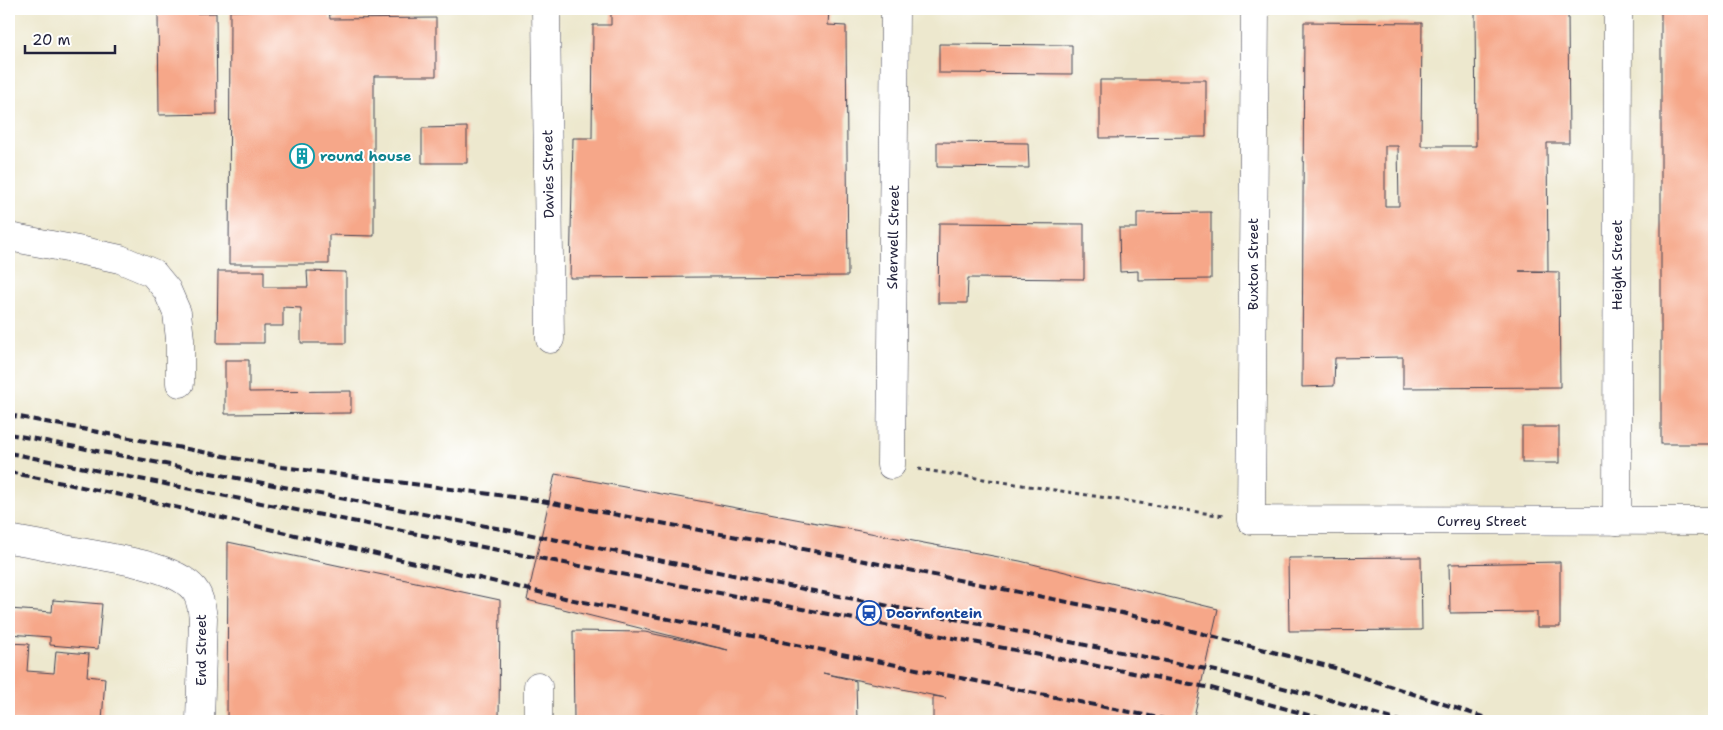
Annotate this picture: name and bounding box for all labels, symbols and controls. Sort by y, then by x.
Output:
scale bar [25,22,115,54]
text: 20 m [32,30,71,50]
street label: Davies Street [538,129,558,219]
building icon: round house [289,143,315,169]
place label: round house [320,147,411,165]
street label: Sherwell Street [883,185,903,289]
street label: Buxton Street [1244,218,1262,310]
street label: Height Street [1608,220,1626,310]
street label: Currey Street [1437,512,1527,530]
station icon: Doornfontein [856,600,882,626]
place label: Doornfontein [886,604,982,622]
street label: End Street [192,614,210,686]

